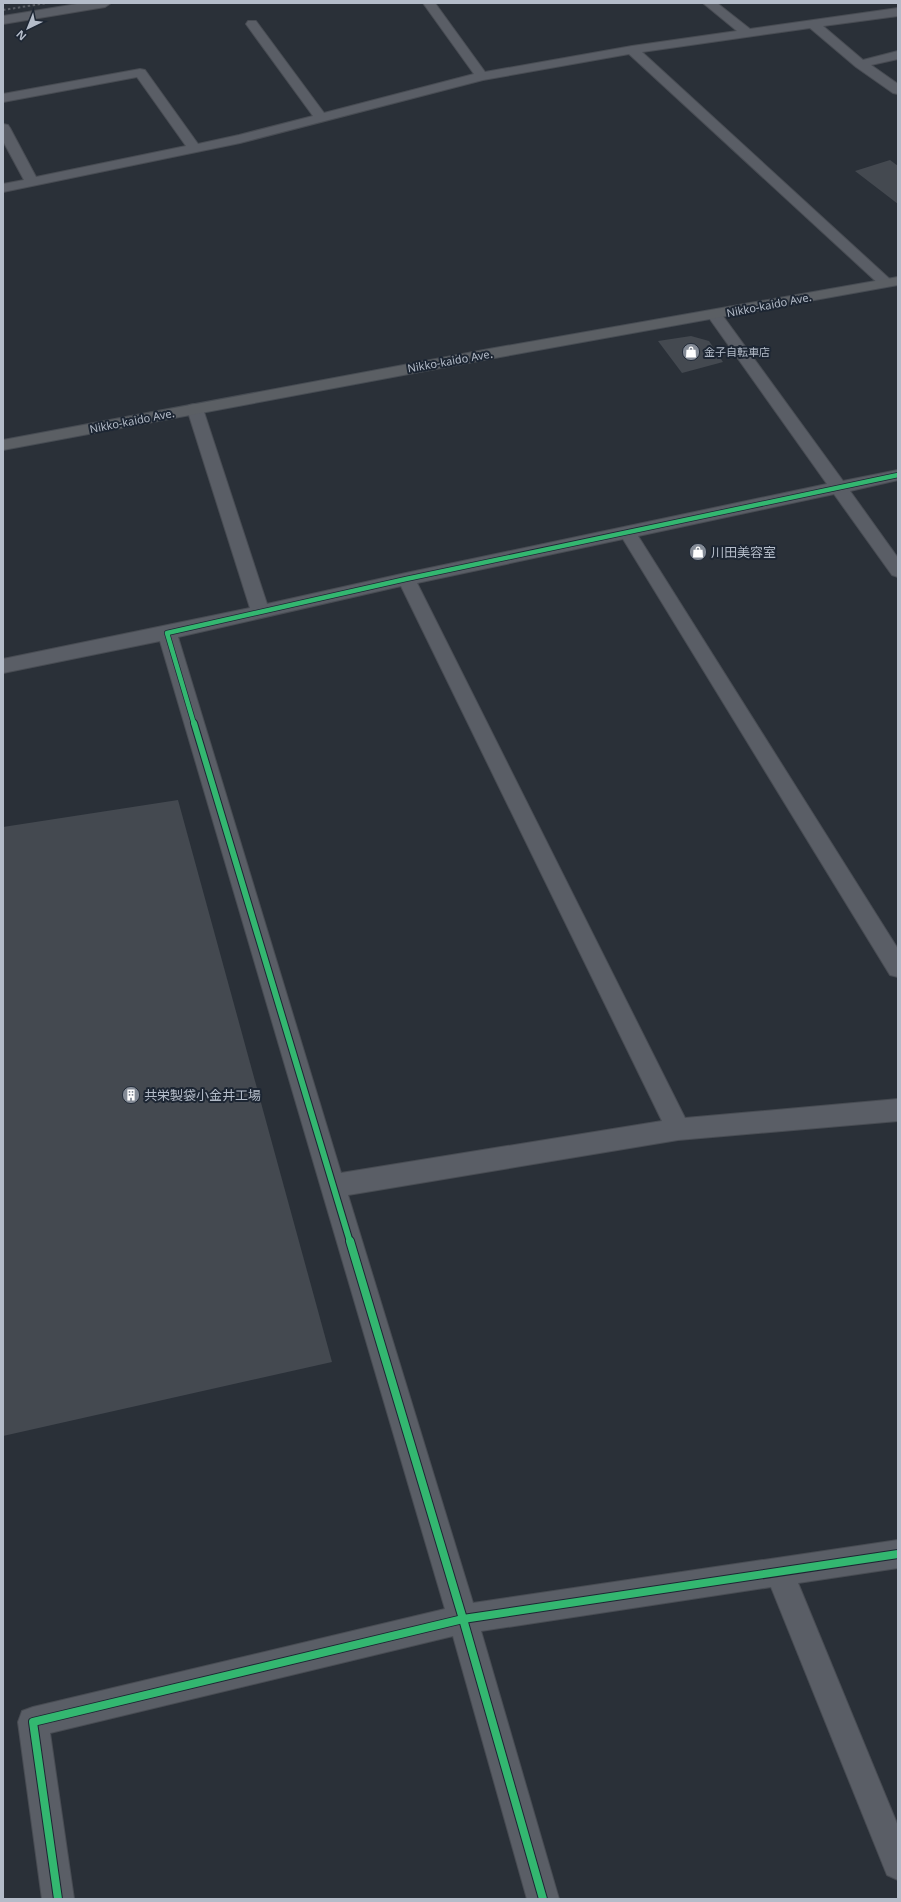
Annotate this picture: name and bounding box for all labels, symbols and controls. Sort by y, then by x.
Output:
north arrow [8,8,48,48]
text: N [12,27,29,44]
street label: Nikko-kaido Ave. [725,289,813,320]
shop icon: 金子自転車店 [681,342,701,362]
place label: 金子自転車店 [704,344,770,359]
street label: Nikko-kaido Ave. [406,346,494,375]
street label: Nikko-kaido Ave. [88,405,176,436]
shop icon: 川田美容室 [688,542,708,562]
place label: 川田美容室 [711,543,776,561]
building icon: 共栄製袋小金井工場 [121,1085,141,1105]
place label: 共栄製袋小金井工場 [144,1086,261,1104]

